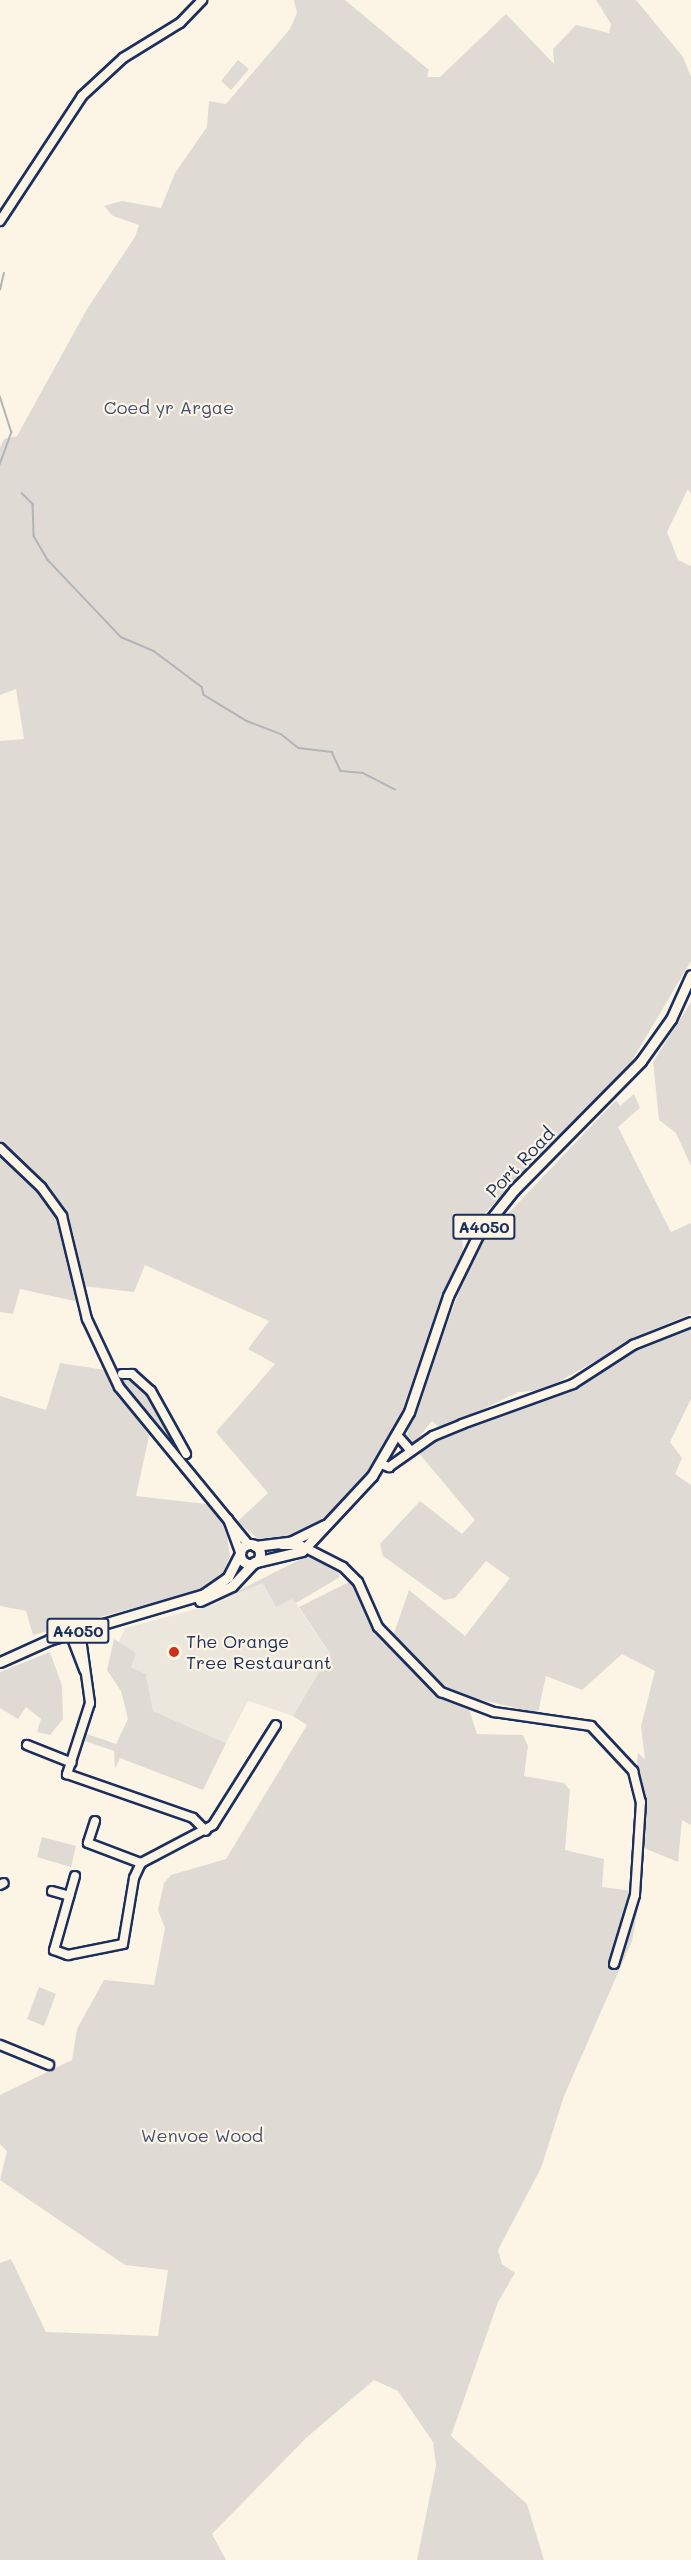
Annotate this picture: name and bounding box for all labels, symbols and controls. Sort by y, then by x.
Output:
park label: Coed yr Argae [104,396,234,418]
street label: Port Road [481,1122,559,1202]
road number: A4050 [451,1214,517,1240]
road number: A4050 [45,1618,111,1644]
place label: The Orange Tree Restaurant [186,1631,332,1674]
marker: The Orange Tree Restaurant [167,1645,181,1659]
park label: Wenvoe Wood [141,2124,263,2146]

